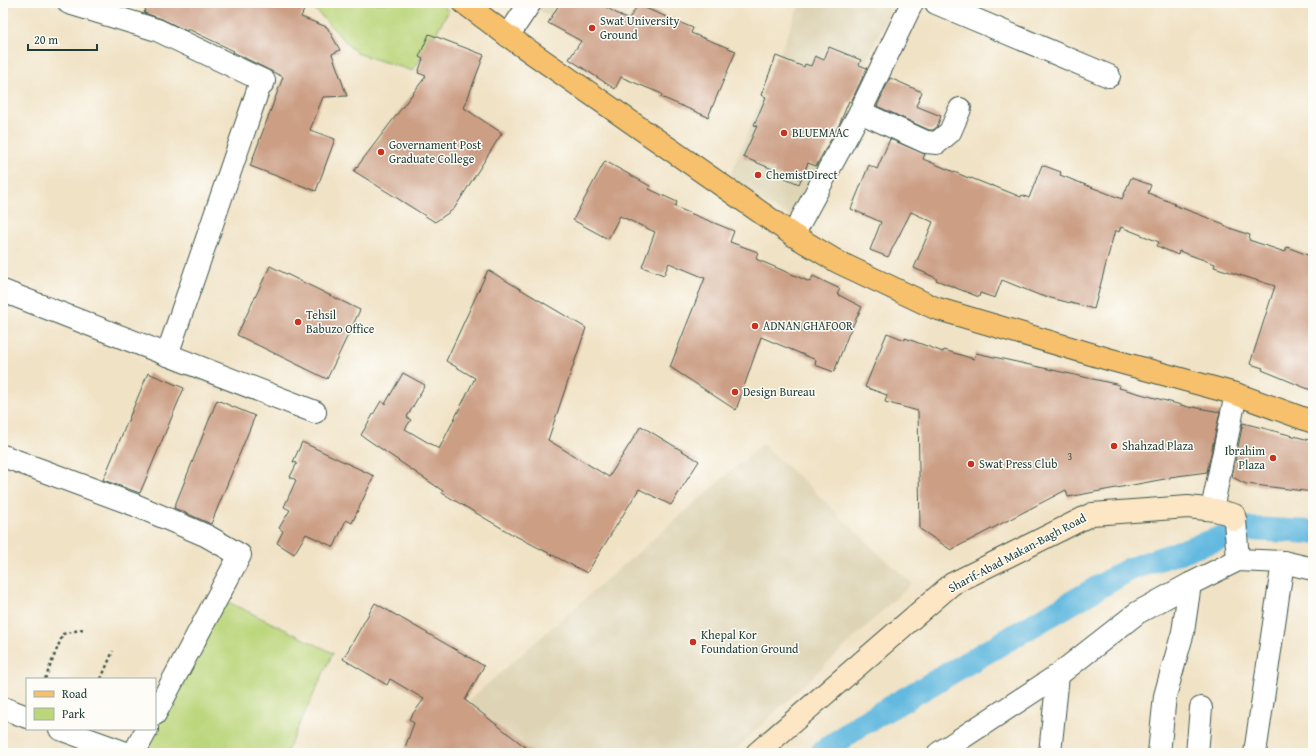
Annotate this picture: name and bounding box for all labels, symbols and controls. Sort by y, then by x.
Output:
place label: Swat University Ground [600,12,679,43]
marker: Swat University Ground [587,23,597,33]
scale bar [28,26,97,52]
text: 20 m [34,31,58,48]
place label: BLUEMAAC [792,124,850,141]
marker: BLUEMAAC [779,128,789,138]
place label: Governament Post Graduate College [389,136,482,167]
marker: Governament Post Graduate College [376,147,386,157]
place label: ChemistDirect [766,166,838,183]
marker: ChemistDirect [753,170,763,180]
place label: Tehsil Babuzo Office [306,306,375,337]
marker: Tehsil Babuzo Office [293,317,303,327]
place label: ADNAN GHAFOOR [763,317,853,334]
marker: ADNAN GHAFOOR [750,321,760,331]
place label: Design Bureau [743,383,816,400]
marker: Design Bureau [730,387,740,397]
place label: Shahzad Plaza [1122,437,1194,454]
marker: Shahzad Plaza [1109,441,1119,451]
place label: Ibrahim Plaza [1225,442,1265,473]
house number: 3 [1068,449,1073,464]
marker: Ibrahim Plaza [1268,453,1278,463]
place label: Swat Press Club [979,455,1057,472]
marker: Swat Press Club [966,459,976,469]
street label: Sharif-Abad Makan-Bagh Road [945,509,1089,596]
place label: Khepal Kor Foundation Ground [701,626,799,657]
marker: Khepal Kor Foundation Ground [688,637,698,647]
legend [26,678,156,730]
text: Road [62,685,88,702]
text: Park [62,705,86,722]

